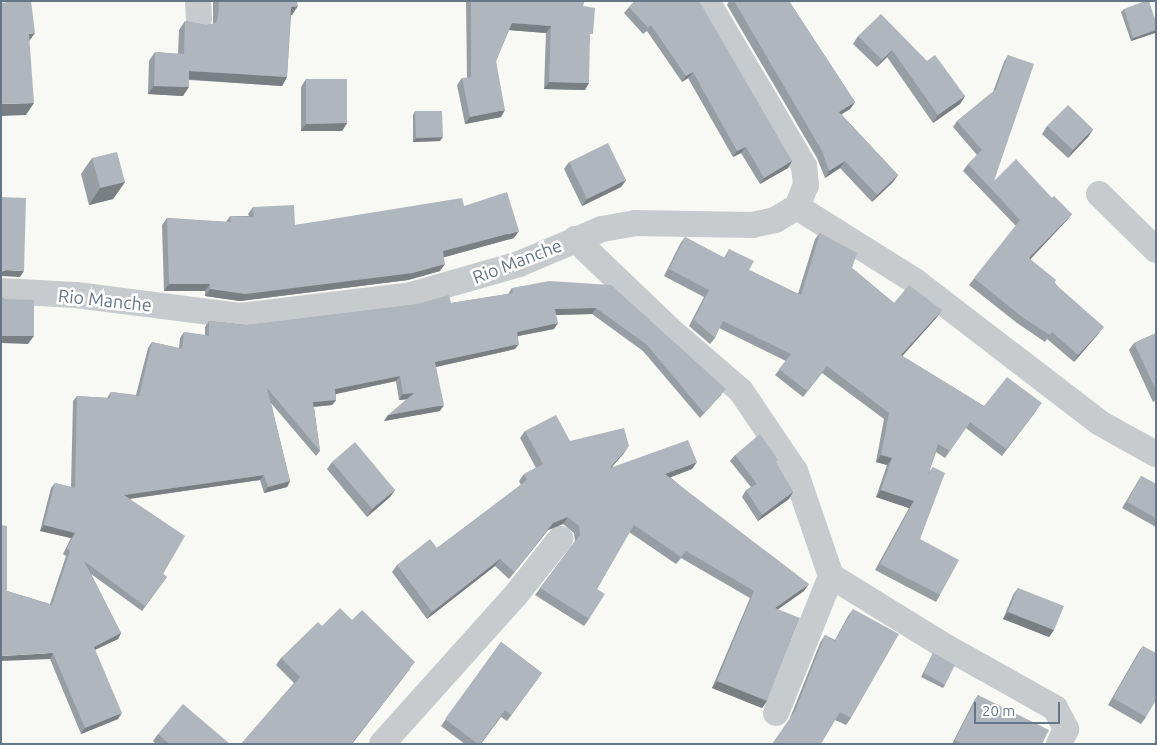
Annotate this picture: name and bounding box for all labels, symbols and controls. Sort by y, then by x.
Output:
street label: Rio Manche [469,234,565,288]
street label: Rio Manche [57,284,153,316]
scale bar [977,692,1063,724]
text: 20 m [982,702,1015,719]

